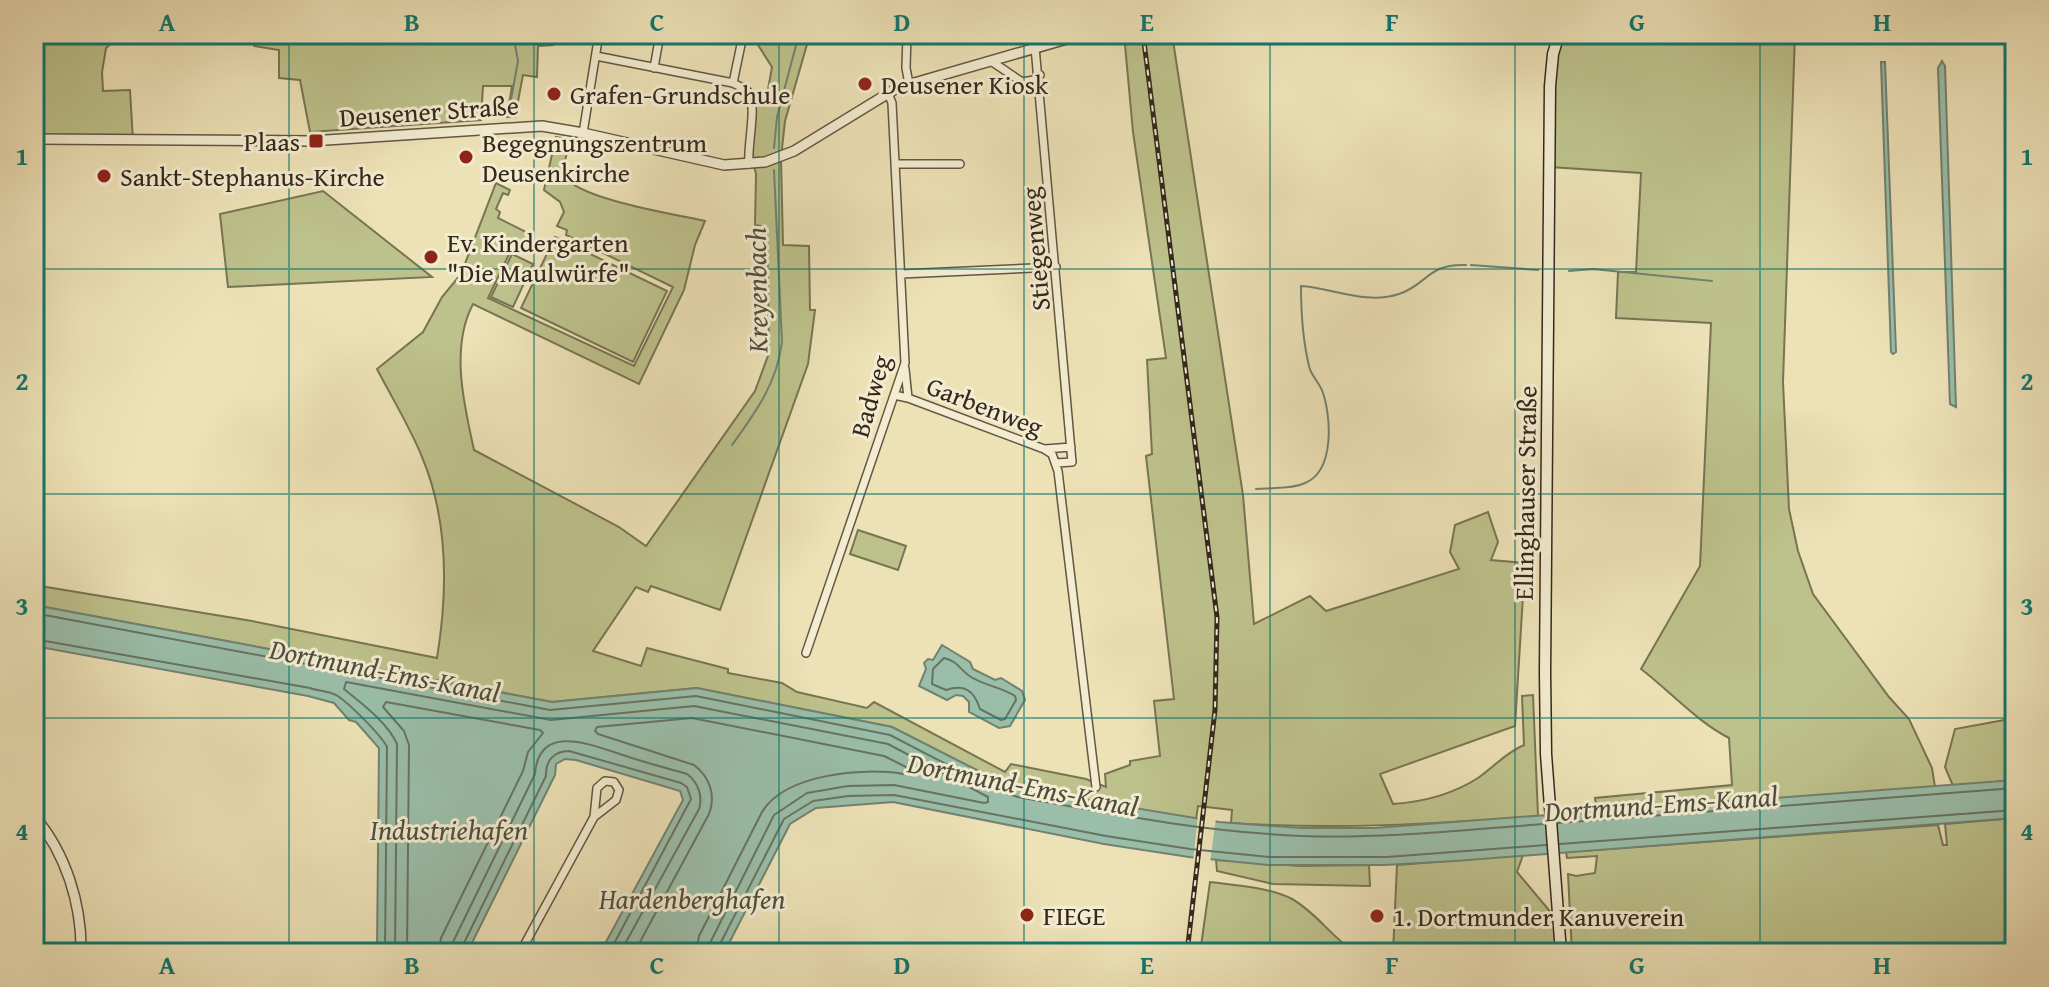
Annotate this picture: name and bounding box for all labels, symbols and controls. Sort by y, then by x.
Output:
text: A [159,2,176,41]
text: B [404,2,420,41]
text: C [650,2,664,41]
text: D [894,2,910,41]
text: E [1140,2,1154,41]
text: F [1385,2,1399,41]
text: G [1629,2,1645,41]
text: H [1873,2,1891,41]
place label: Deusener Kiosk [881,65,1049,104]
place label: Grafen-Grundschule [570,75,790,114]
marker: Deusener Kiosk [856,75,874,93]
street label: Deusener Straße [338,85,520,137]
marker: Grafen-Grundschule [545,85,563,103]
place label: Plaas [244,122,300,161]
place label: Begegnungszentrum Deusenkirche [482,123,707,192]
marker: Plaas [307,132,325,150]
text: 1 [15,136,29,175]
text: 1 [2020,136,2034,175]
marker: Begegnungszentrum Deusenkirche [457,148,475,166]
place label: Sankt-Stephanus-Kirche [120,157,385,196]
marker: Sankt-Stephanus-Kirche [95,167,113,185]
street label: Stiegenweg [1010,185,1060,313]
place label: Ev. Kindergarten "Die Maulwürfe" [447,223,630,292]
water label: Kreyenbach [734,227,778,354]
marker: Ev. Kindergarten "Die Maulwürfe" [422,248,440,266]
street label: Badweg [840,350,900,442]
text: 2 [15,361,29,400]
text: 2 [2020,361,2034,400]
street label: Garbenweg [921,366,1049,446]
street label: Ellinghauser Straße [1504,385,1546,601]
text: 3 [15,586,29,625]
text: 3 [2020,586,2034,625]
water label: Dortmund-Ems-Kanal [265,627,504,712]
water label: Dortmund-Ems-Kanal [903,741,1142,826]
water label: Dortmund-Ems-Kanal [1542,774,1779,832]
water label: Industriehafen [370,809,528,850]
text: 4 [15,811,29,850]
text: 4 [2020,811,2034,850]
water label: Hardenberghafen [598,878,785,919]
place label: FIEGE [1043,896,1105,935]
place label: 1. Dortmunder Kanuverein [1393,897,1685,936]
marker: FIEGE [1018,906,1036,924]
marker: 1. Dortmunder Kanuverein [1368,907,1386,925]
text: A [159,945,176,984]
text: B [404,945,420,984]
text: C [650,945,664,984]
text: D [894,945,910,984]
text: E [1140,945,1154,984]
text: F [1385,945,1399,984]
text: G [1629,945,1645,984]
text: H [1873,945,1891,984]

